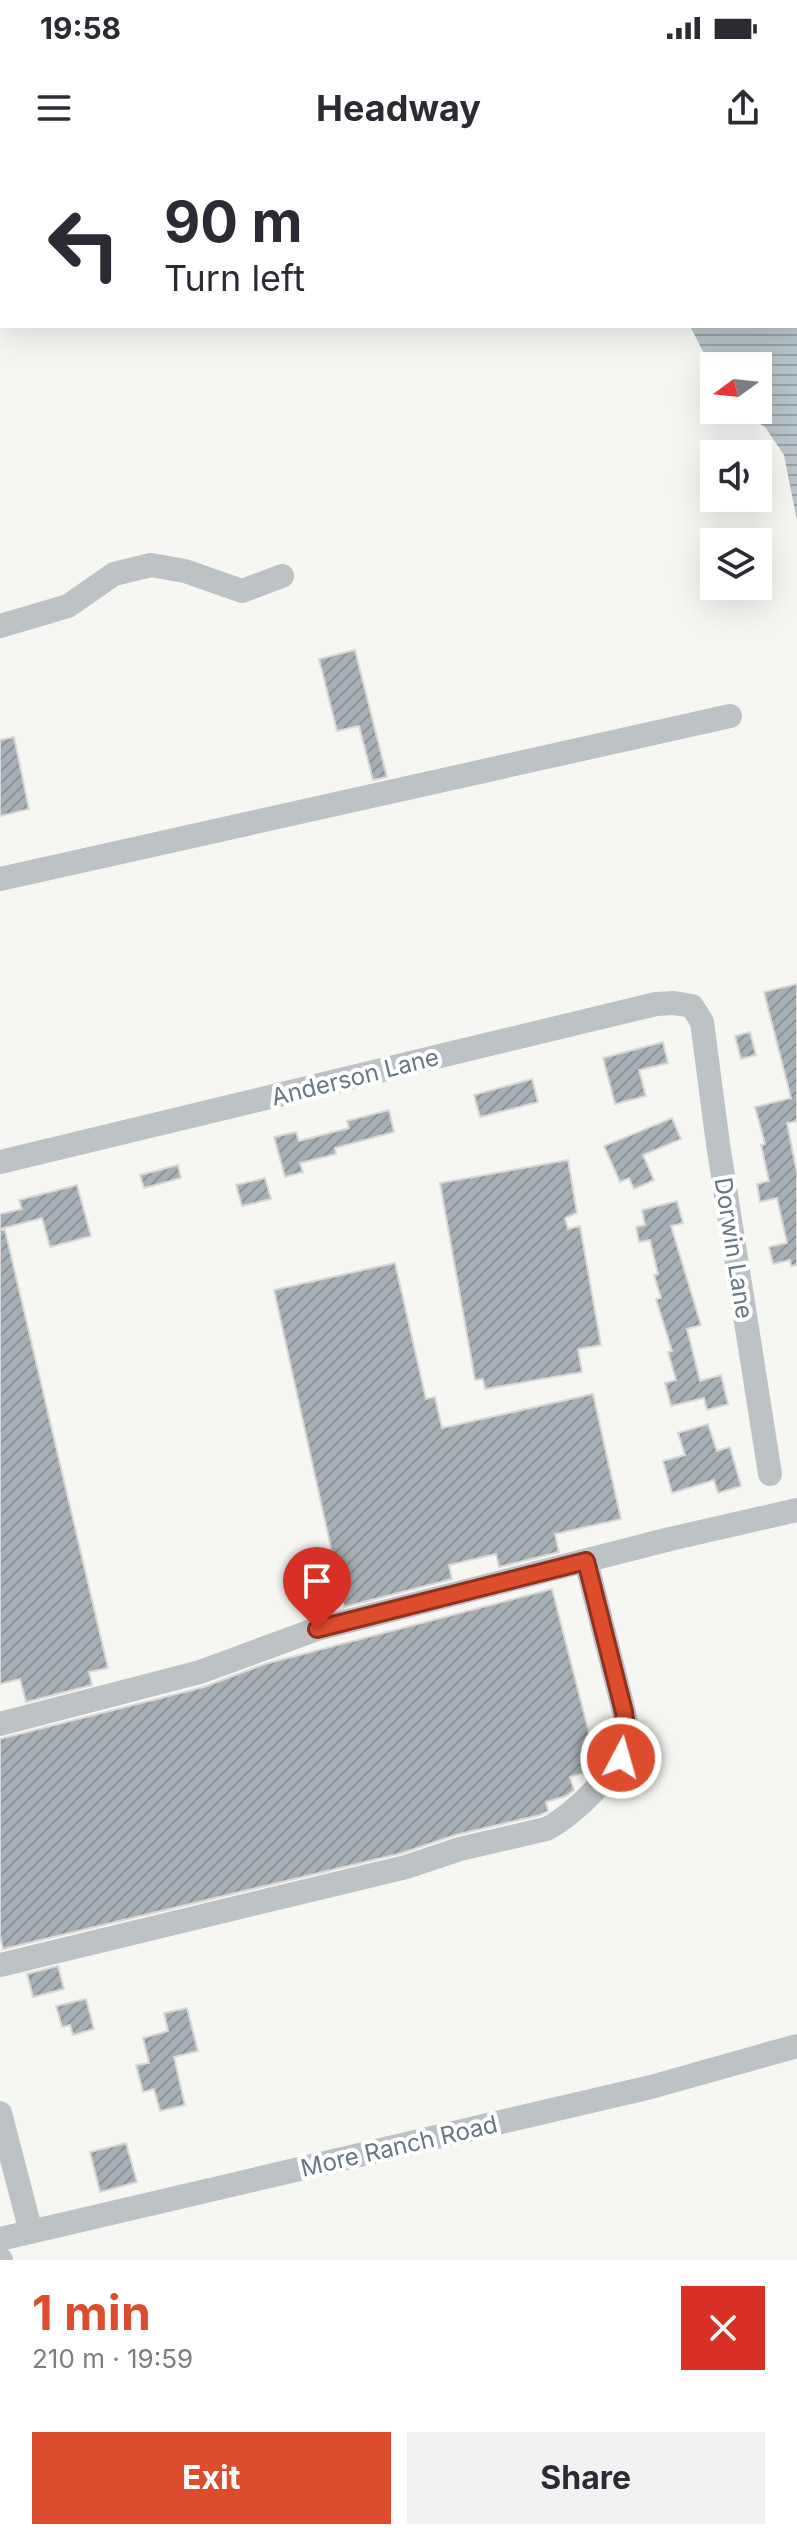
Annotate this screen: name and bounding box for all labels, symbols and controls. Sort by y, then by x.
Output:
text: 19:58 [40,10,121,46]
icon: menu [32,86,76,130]
text: Headway [316,86,481,130]
icon: share [721,86,765,130]
text: 90 m [164,188,303,256]
icon: left [32,192,136,296]
text: Turn left [164,256,305,300]
north arrow [700,352,772,424]
map controls [700,352,772,600]
button: sound [700,440,772,512]
button: layers [700,528,772,600]
street label: Anderson Lane [268,1042,442,1112]
street label: Dorwin Lane [709,1175,759,1321]
pin [283,1547,351,1629]
icon: arrive [295,1559,339,1603]
position arrow [579,1716,663,1800]
street label: More Ranch Road [298,2109,500,2183]
text: 1 min [32,2283,151,2342]
button: close [681,2286,765,2370]
text: 210 m · 19:59 [32,2343,193,2374]
button: Exit [32,2432,391,2524]
button: Share [407,2432,765,2524]

